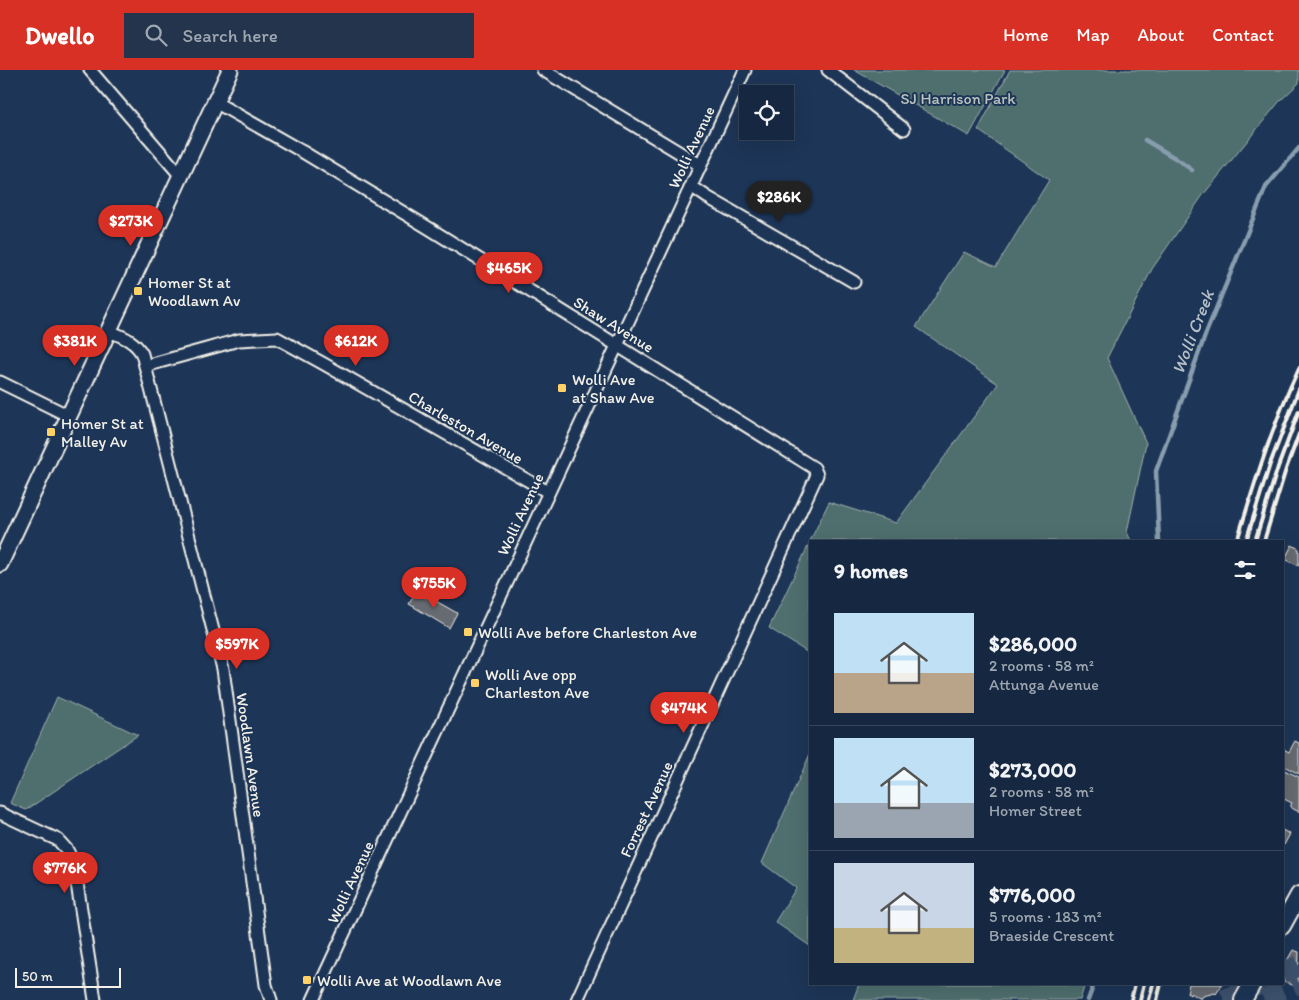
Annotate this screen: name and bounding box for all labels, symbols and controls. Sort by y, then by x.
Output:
search box [124,13,474,58]
text: Dwello [25,21,94,50]
icon: search [142,21,170,49]
text: Search here [182,24,278,47]
text: Home [1003,24,1049,46]
text: Map [1077,24,1110,46]
text: About [1138,24,1184,46]
text: Contact [1212,24,1274,46]
map controls [739,85,794,140]
button: locate [739,85,794,140]
park label: SJ Harrison Park [900,89,1016,108]
street label: Wolli Avenue [664,103,719,192]
pin: $286K [744,180,814,223]
text: $286K [757,187,801,206]
pin: $273K [96,204,166,247]
text: $273K [109,211,153,230]
pin: $465K [474,252,544,294]
text: $465K [487,258,531,277]
place label: Homer St at Woodlawn Av [148,273,241,310]
marker: Homer St at Woodlawn Av [132,285,144,297]
water label: Wolli Creek [1167,285,1220,377]
street label: Shaw Avenue [570,292,657,357]
pin: $381K [40,324,110,367]
pin: $612K [321,324,391,367]
text: $381K [53,331,97,350]
text: $612K [335,331,377,350]
place label: Wolli Ave at Shaw Ave [572,370,655,407]
marker: Wolli Ave at Shaw Ave [556,382,568,394]
street label: Charleston Avenue [405,387,527,468]
place label: Homer St at Malley Av [61,414,144,451]
marker: Homer St at Malley Av [45,426,57,438]
street label: Wolli Avenue [493,470,548,559]
icon: filters [1231,556,1259,584]
text: 9 homes [834,558,908,583]
pin: $755K [399,566,469,609]
text: $755K [412,573,456,592]
place label: Wolli Ave before Charleston Ave [478,623,697,642]
marker: Wolli Ave before Charleston Ave [462,626,474,638]
pin: $597K [202,628,272,670]
text: $286,000 [989,631,1077,656]
icon: home [874,633,934,693]
text: $597K [215,634,259,653]
text: 2 rooms · 58 m² [989,656,1094,675]
place label: Wolli Ave opp Charleston Ave [485,665,589,702]
text: Attunga Avenue [989,675,1099,694]
marker: Wolli Ave opp Charleston Ave [469,677,481,689]
street label: Woodlawn Avenue [232,692,269,819]
pin: $474K [649,692,719,734]
text: $474K [661,698,707,717]
text: $273,000 [989,757,1076,782]
street label: Forrest Avenue [616,758,677,860]
icon: home [874,758,934,818]
text: 2 rooms · 58 m² [989,782,1094,801]
text: Homer Street [989,801,1082,820]
street label: Wolli Avenue [323,838,378,927]
pin: $776K [30,852,100,894]
text: $776K [44,858,86,877]
text: $776,000 [989,882,1075,907]
icon: home [874,883,934,943]
text: 5 rooms · 183 m² [989,907,1102,926]
text: Braeside Crescent [989,926,1114,945]
scale bar [15,965,121,988]
text: 50 m [22,968,53,985]
place label: Wolli Ave at Woodlawn Ave [317,971,502,990]
marker: Wolli Ave at Woodlawn Ave [301,974,313,986]

